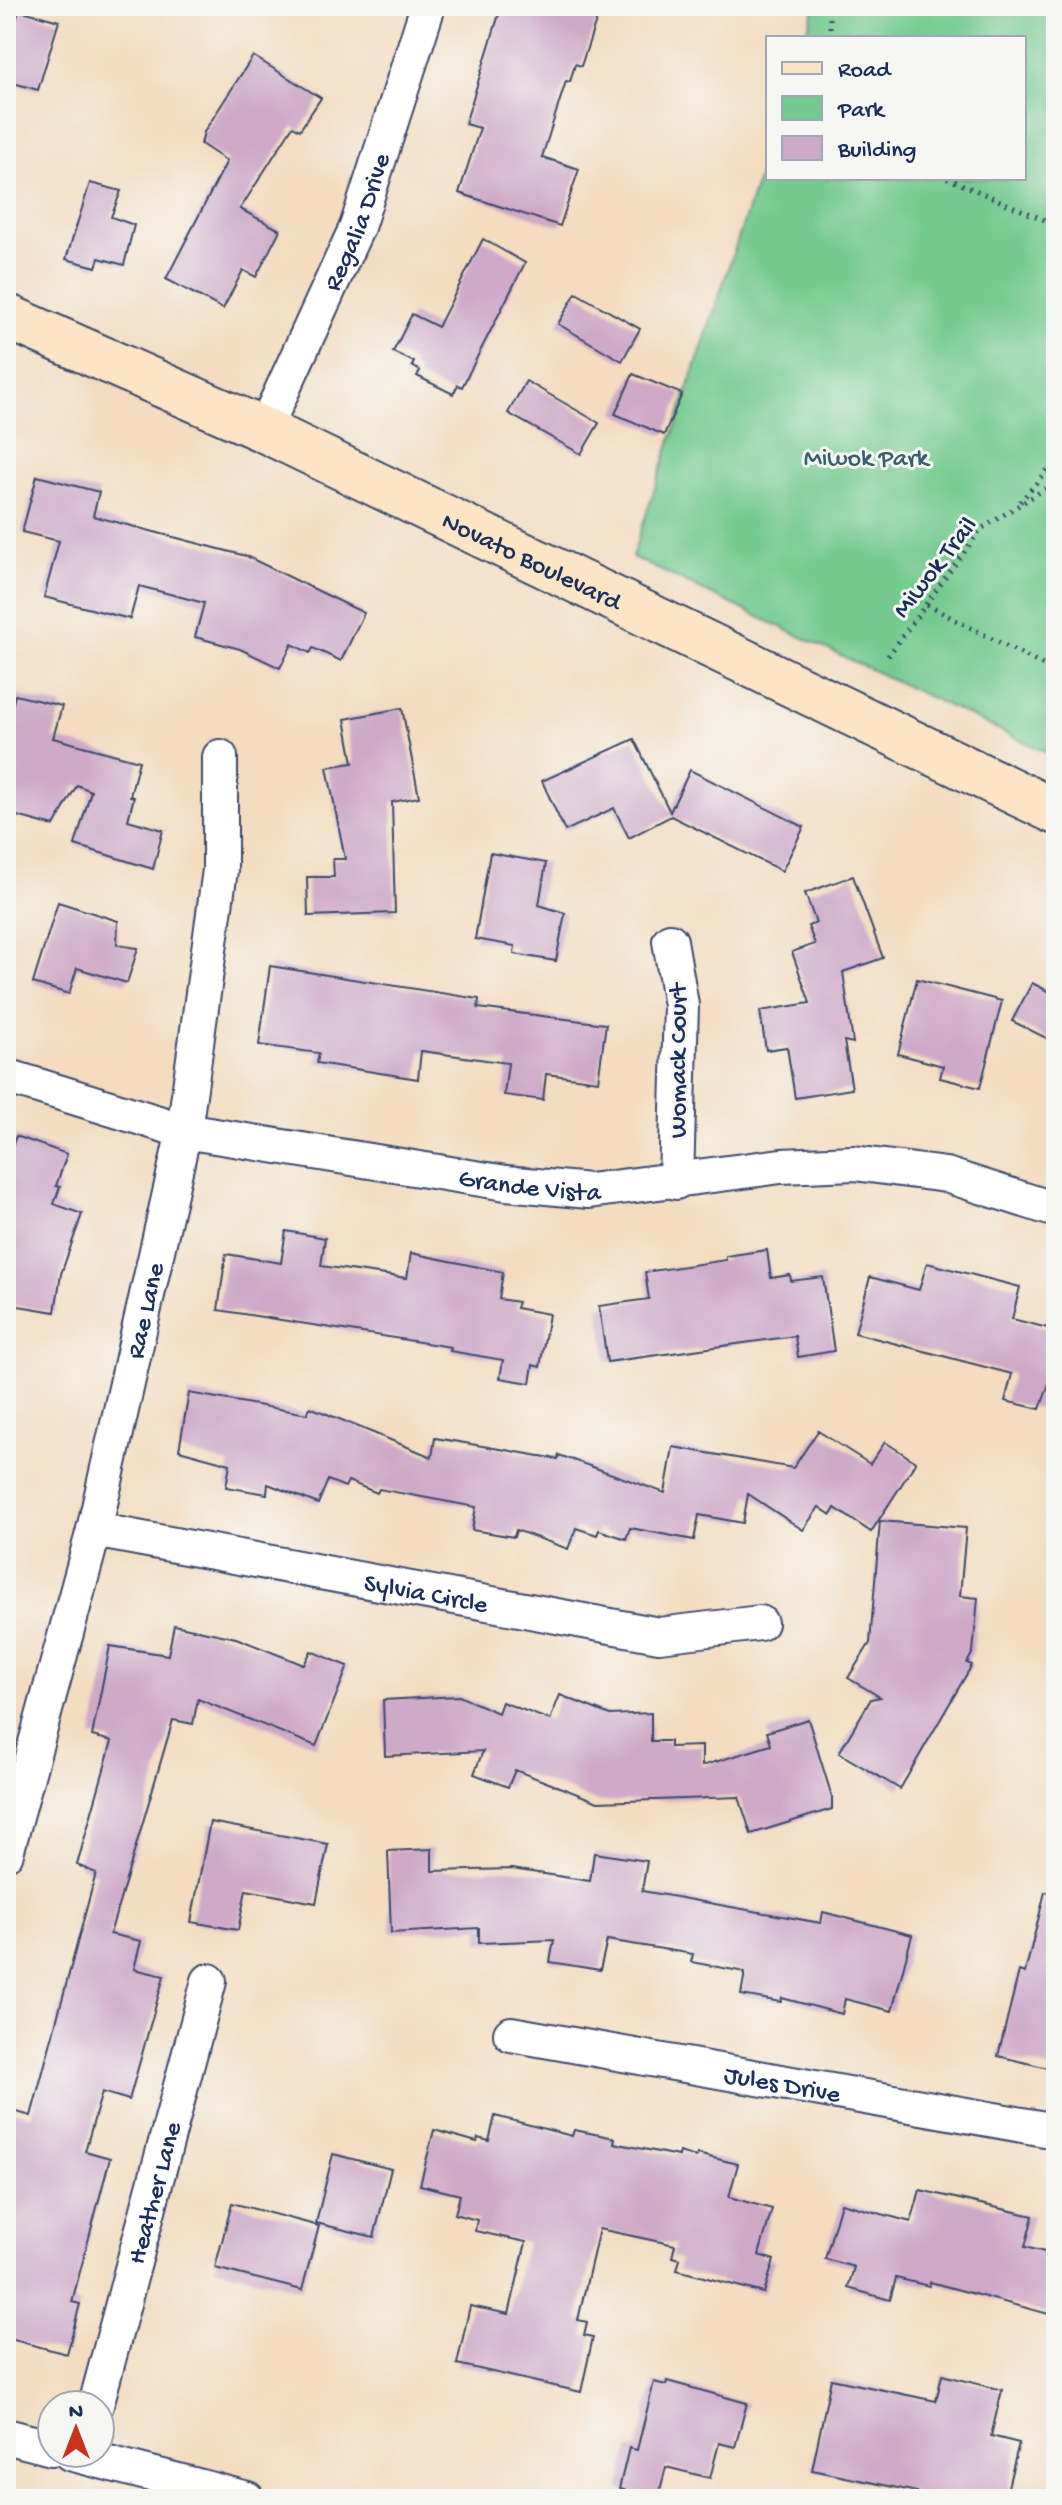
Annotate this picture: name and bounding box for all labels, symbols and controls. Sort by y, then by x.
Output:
legend [766,36,1026,180]
text: Road [838,57,892,86]
text: Park [837,97,886,126]
text: Building [837,137,916,166]
street label: Regalia Drive [319,150,400,297]
park label: Miwok Park [804,445,931,476]
street label: Novato Boulevard [436,507,627,621]
street label: Miwok Trail [887,512,986,626]
street label: Womack Court [665,981,696,1138]
street label: Grande Vista [456,1165,604,1211]
street label: Rae Lane [122,1260,174,1362]
street label: Sylvia Circle [361,1569,490,1623]
street label: Jules Drive [721,2061,843,2112]
street label: Heather Lane [123,2119,191,2268]
north arrow [36,2389,116,2469]
text: N [69,2400,83,2426]

